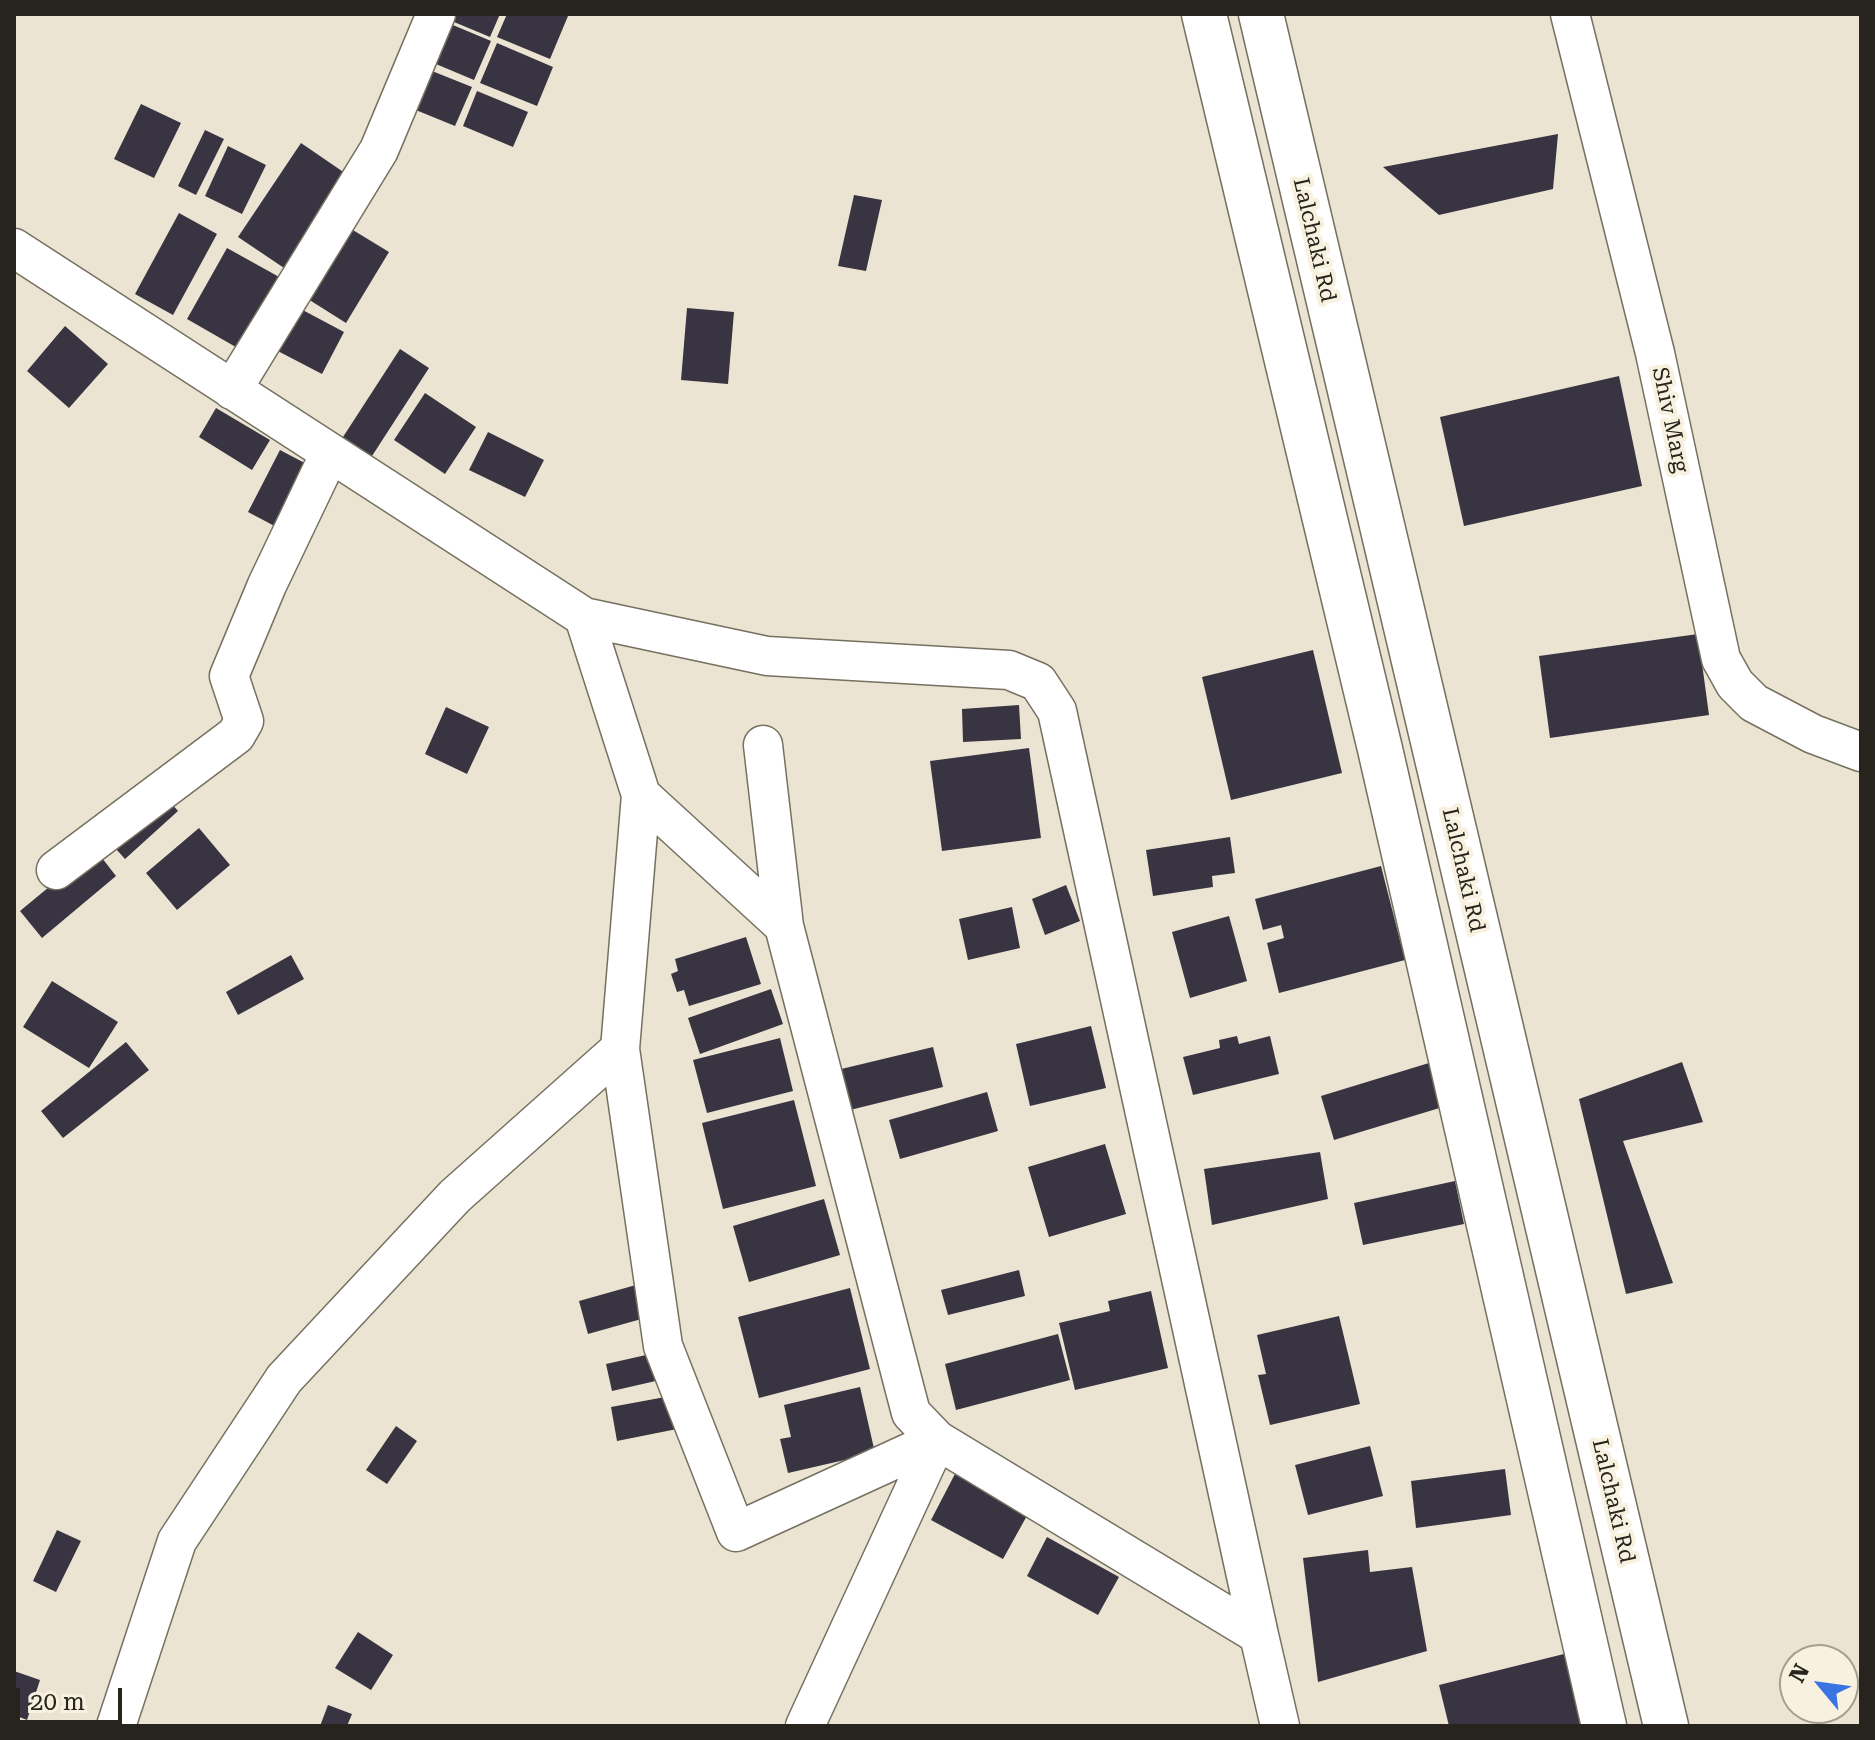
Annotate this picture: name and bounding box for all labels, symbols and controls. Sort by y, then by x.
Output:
street label: Lalchaki Rd [1287,175,1341,305]
street label: Shiv Marg [1646,365,1694,475]
street label: Lalchaki Rd [1436,805,1490,935]
street label: Lalchaki Rd [1586,1436,1640,1566]
north arrow [1779,1644,1859,1724]
text: N [1784,1660,1814,1687]
scale bar [20,1672,126,1722]
text: 20 m [30,1688,85,1716]

